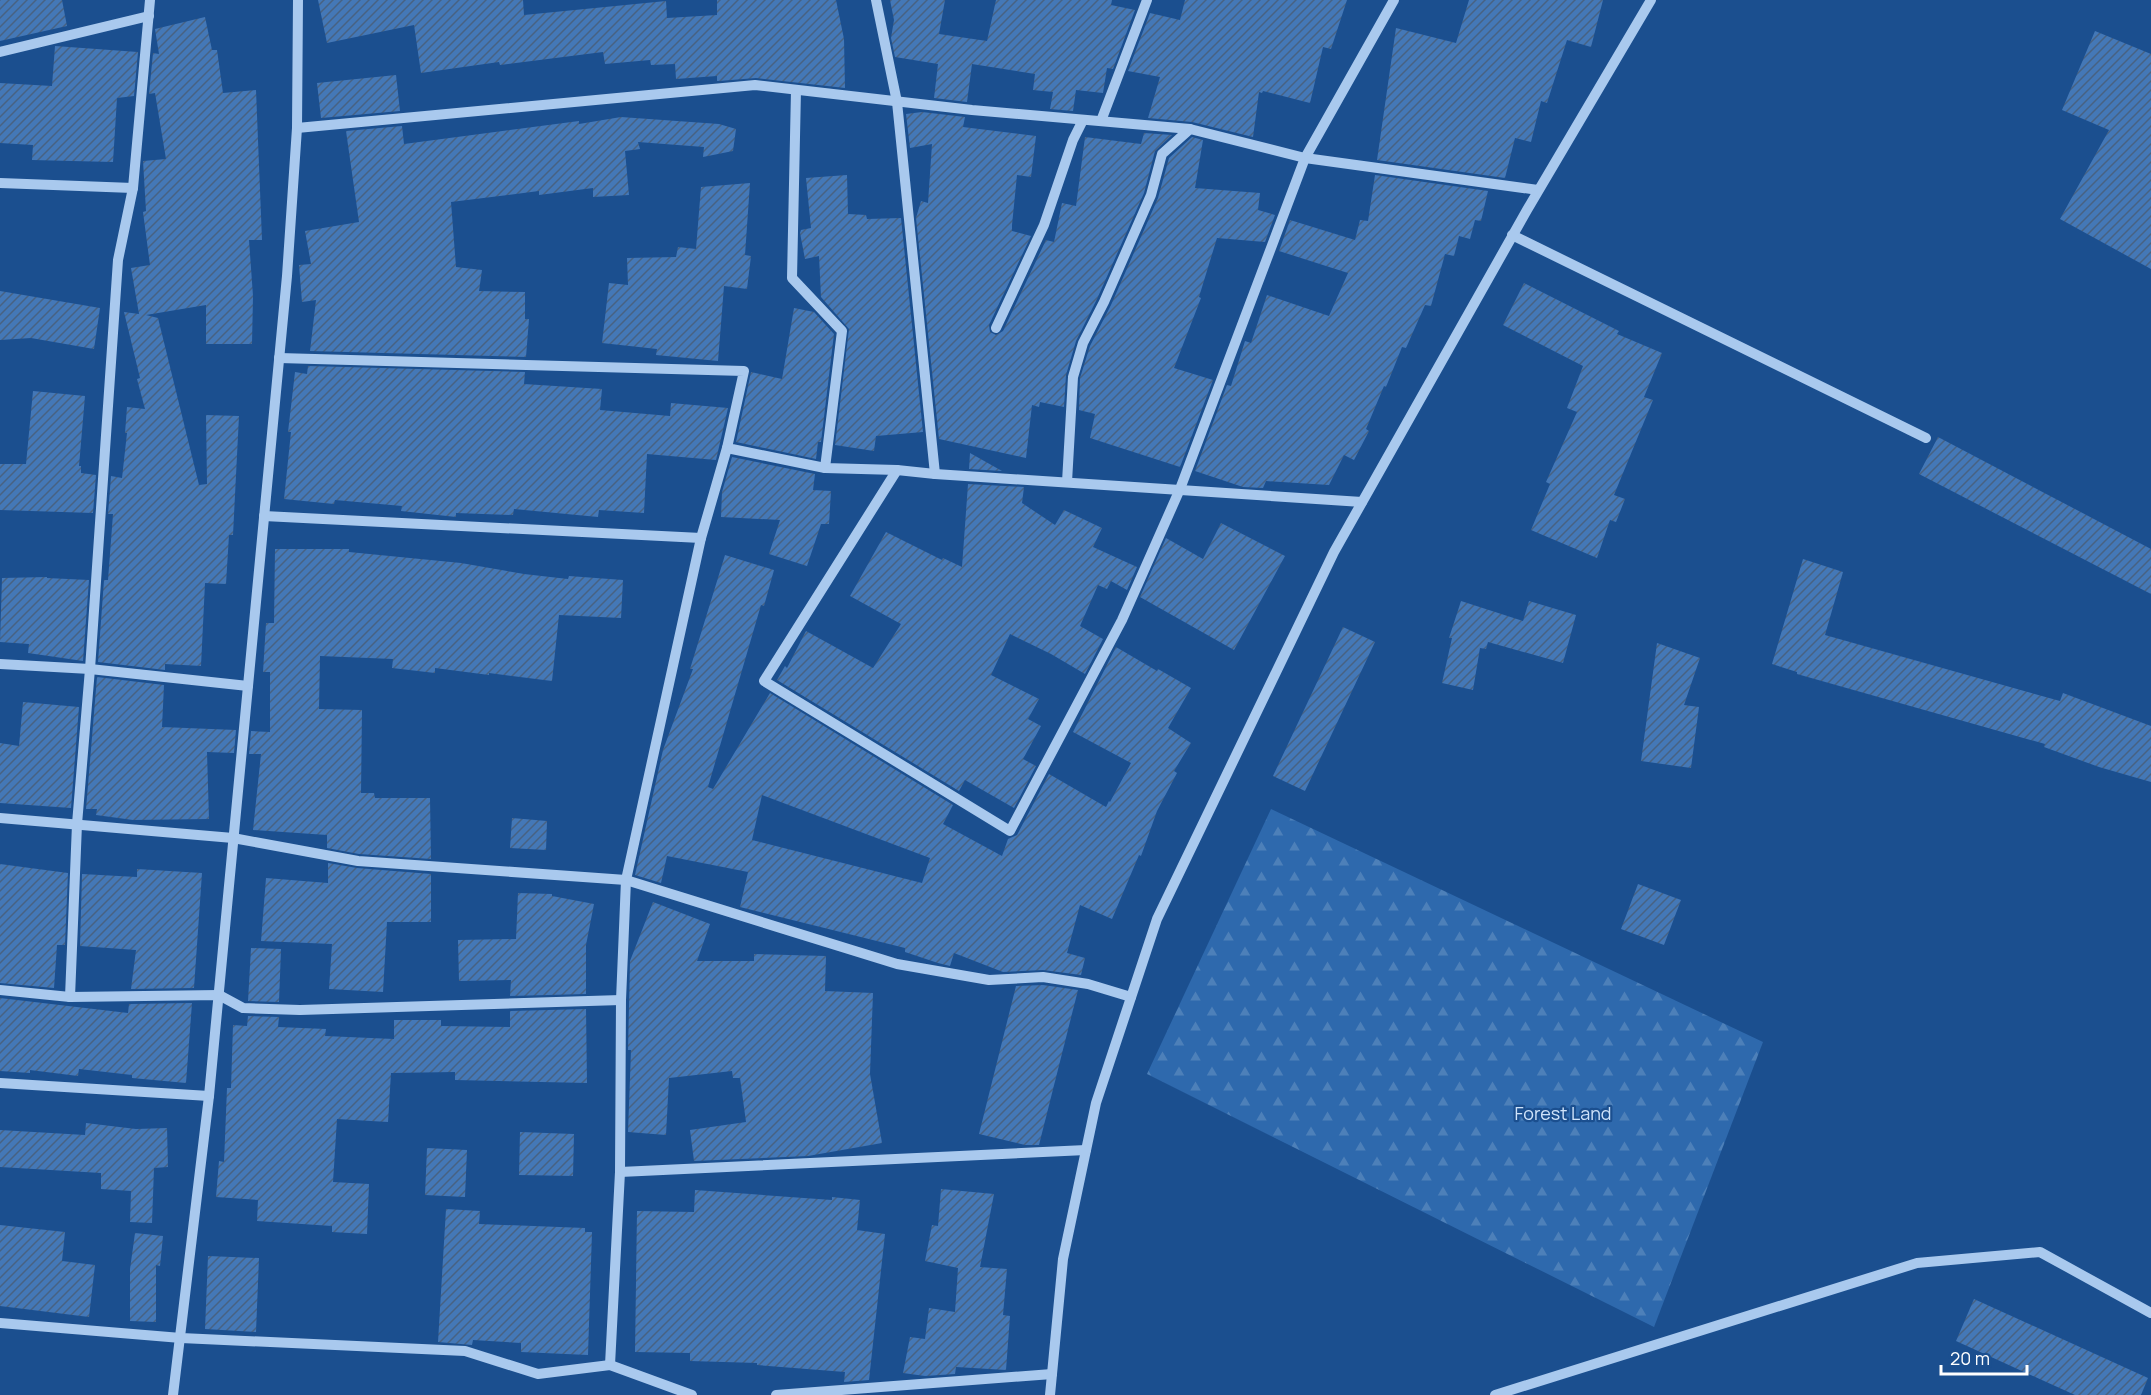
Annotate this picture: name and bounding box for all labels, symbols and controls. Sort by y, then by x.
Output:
park label: Forest Land [1514,1101,1612,1125]
scale bar [1941,1338,2026,1376]
text: 20 m [1950,1346,1990,1370]

